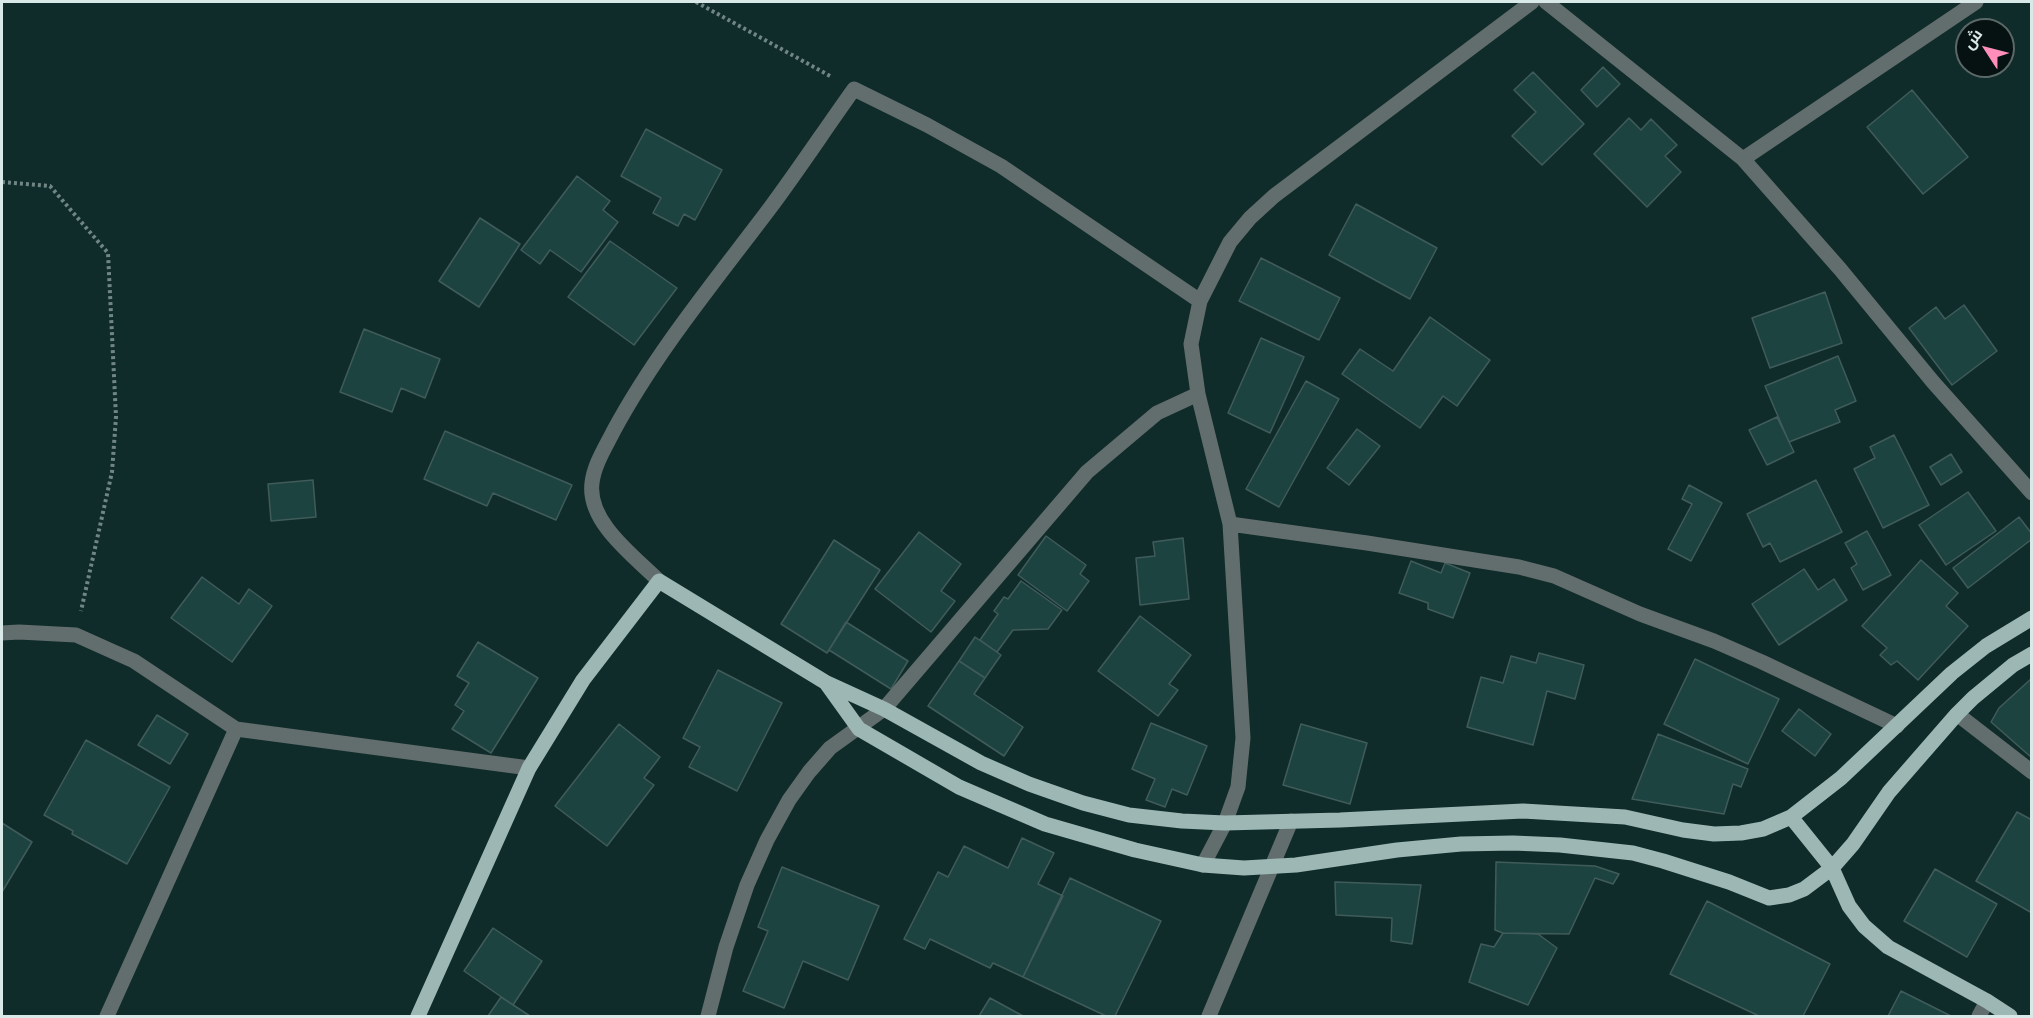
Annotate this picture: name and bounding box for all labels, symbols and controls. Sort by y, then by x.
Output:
north arrow [1955,18,2015,78]
text: ش [1957,24,1987,53]

